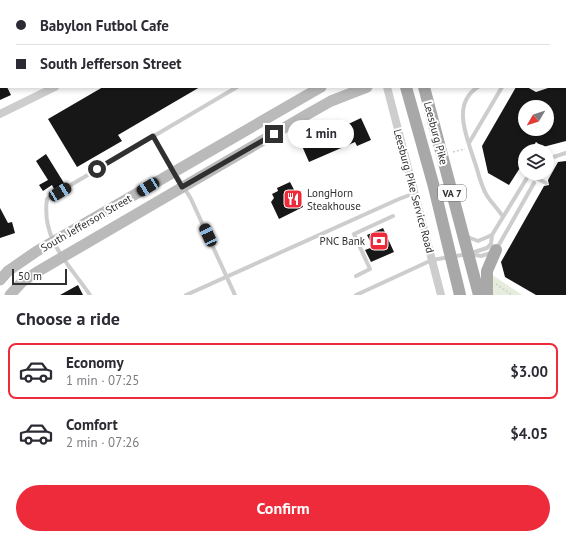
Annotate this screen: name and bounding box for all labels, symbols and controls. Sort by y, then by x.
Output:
text: Babylon Futbol Cafe [40,16,169,35]
text: South Jefferson Street [40,54,182,73]
street label: Leesburg Pike [421,100,451,167]
north arrow [518,100,554,136]
map controls [518,100,554,180]
callout: 1 min [288,120,354,148]
route end [265,125,283,143]
text: 1 min [305,125,337,142]
street label: Leesburg Pike Service Road [391,127,437,255]
button: layers [518,144,554,180]
route start [88,160,106,178]
car [135,176,161,198]
car [47,181,73,203]
road number: VA 7 [438,185,466,201]
place label: LongHorn Steakhouse [307,186,361,213]
restaurant icon: LongHorn Steakhouse [282,188,304,210]
street label: South Jefferson Street [38,191,134,255]
car [197,222,219,248]
bank icon: PNC Bank [368,230,390,252]
place label: PNC Bank [320,234,366,248]
scale bar [12,267,67,286]
text: 50 m [18,269,42,283]
text: Choose a ride [16,307,120,330]
icon: car [18,353,54,389]
text: Economy [66,353,124,372]
text: $3.00 [510,362,548,381]
text: 1 min · 07:25 [66,372,139,389]
icon: car [18,415,54,451]
text: Comfort [66,415,118,434]
text: $4.05 [510,424,548,443]
text: 2 min · 07:26 [66,434,139,451]
button: Confirm [16,485,550,531]

